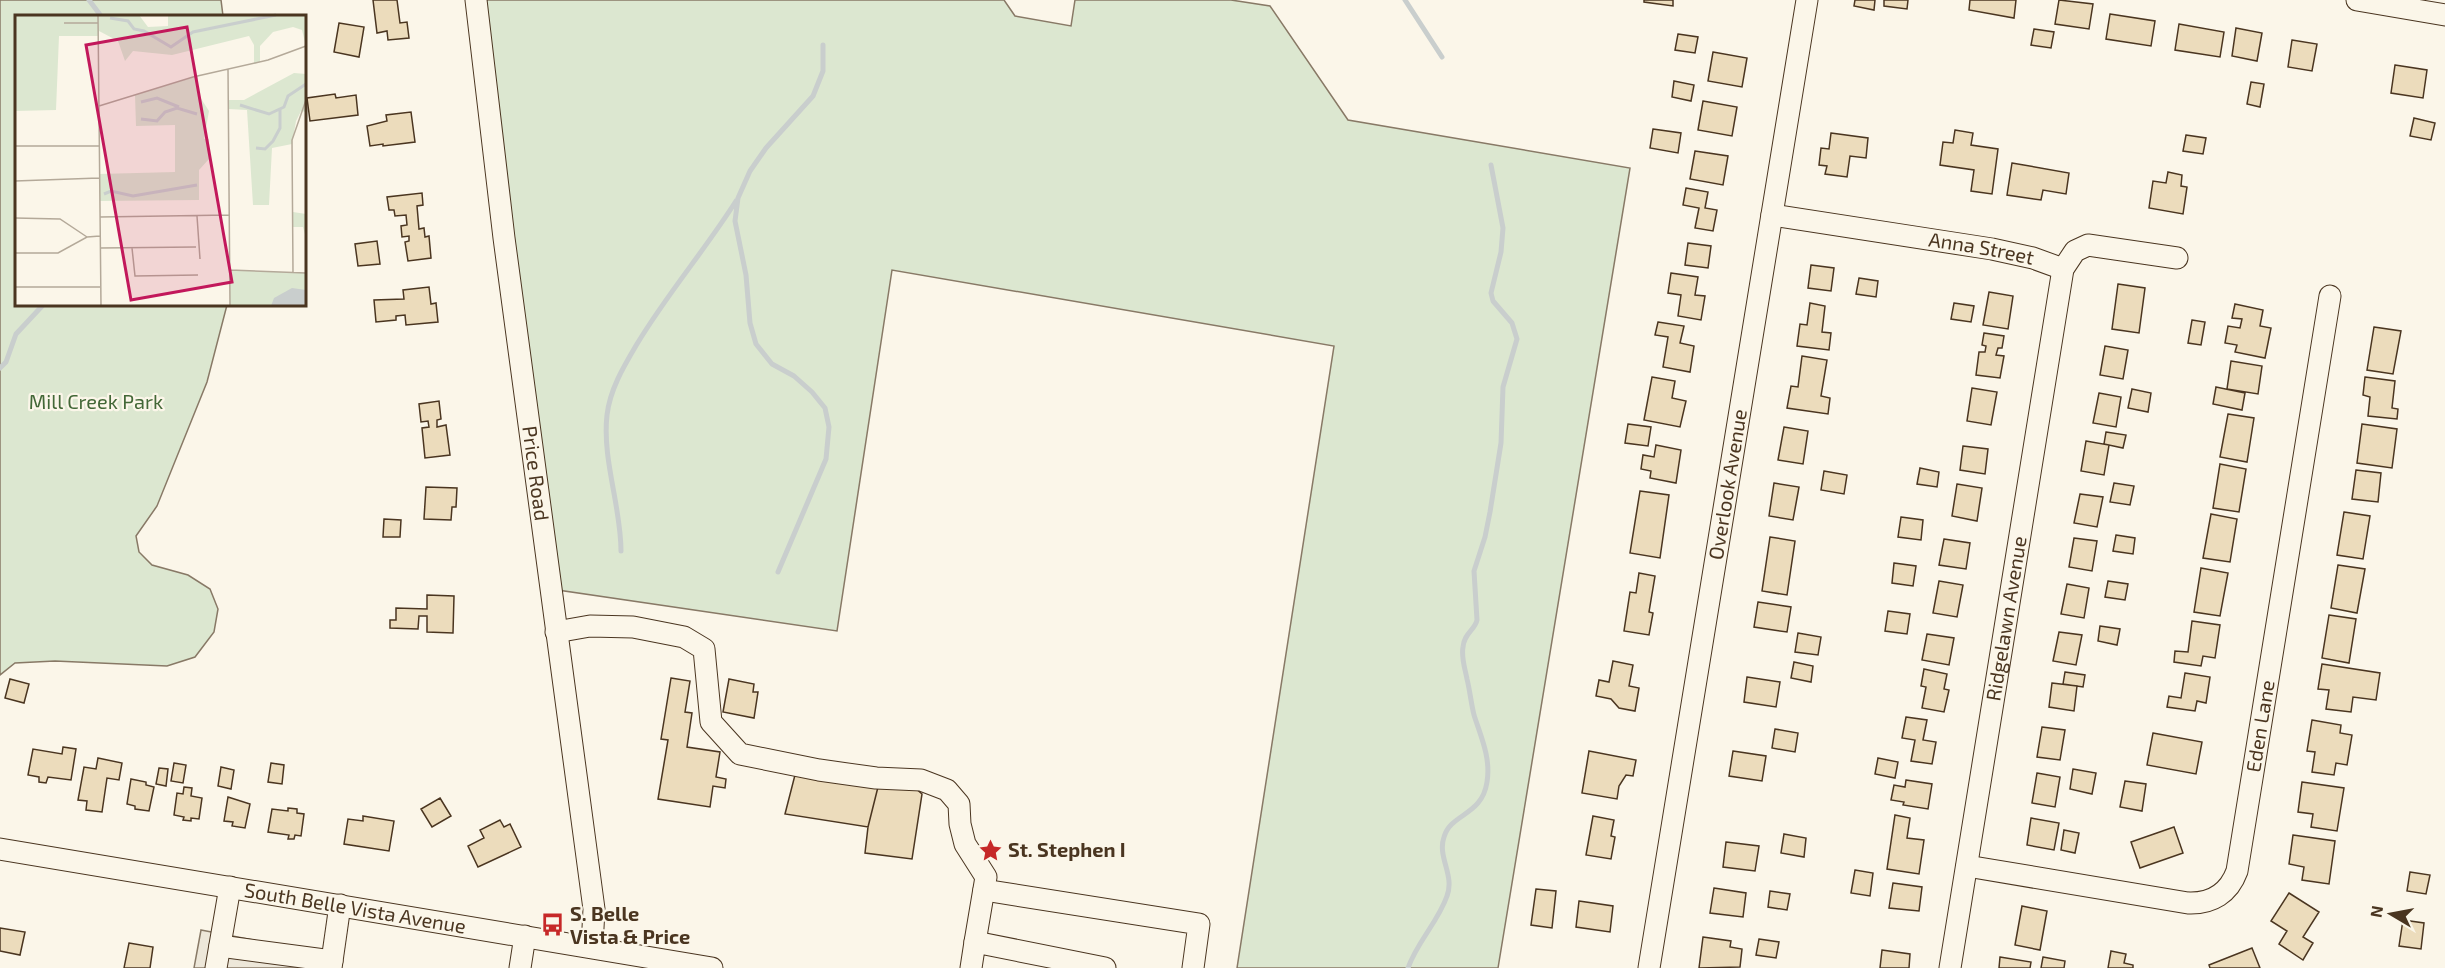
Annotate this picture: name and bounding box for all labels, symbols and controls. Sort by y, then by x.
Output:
inset map [15,15,306,306]
street label: Anna Street [1927,226,2037,269]
park label: Mill Creek Park [29,389,163,413]
street label: Overlook Avenue [1703,407,1751,561]
street label: Price Road [518,424,555,522]
street label: Ridgelawn Avenue [1980,534,2031,703]
street label: Eden Lane [2240,678,2279,774]
place icon: St. Stephen I [977,837,1003,863]
place label: St. Stephen I [1008,837,1126,861]
street label: South Belle Vista Avenue [243,877,468,938]
north arrow [2361,884,2421,944]
place label: S. Belle Vista & Price [570,901,690,948]
text: N [2365,904,2386,919]
bus stop icon: S. Belle Vista & Price [539,912,565,938]

